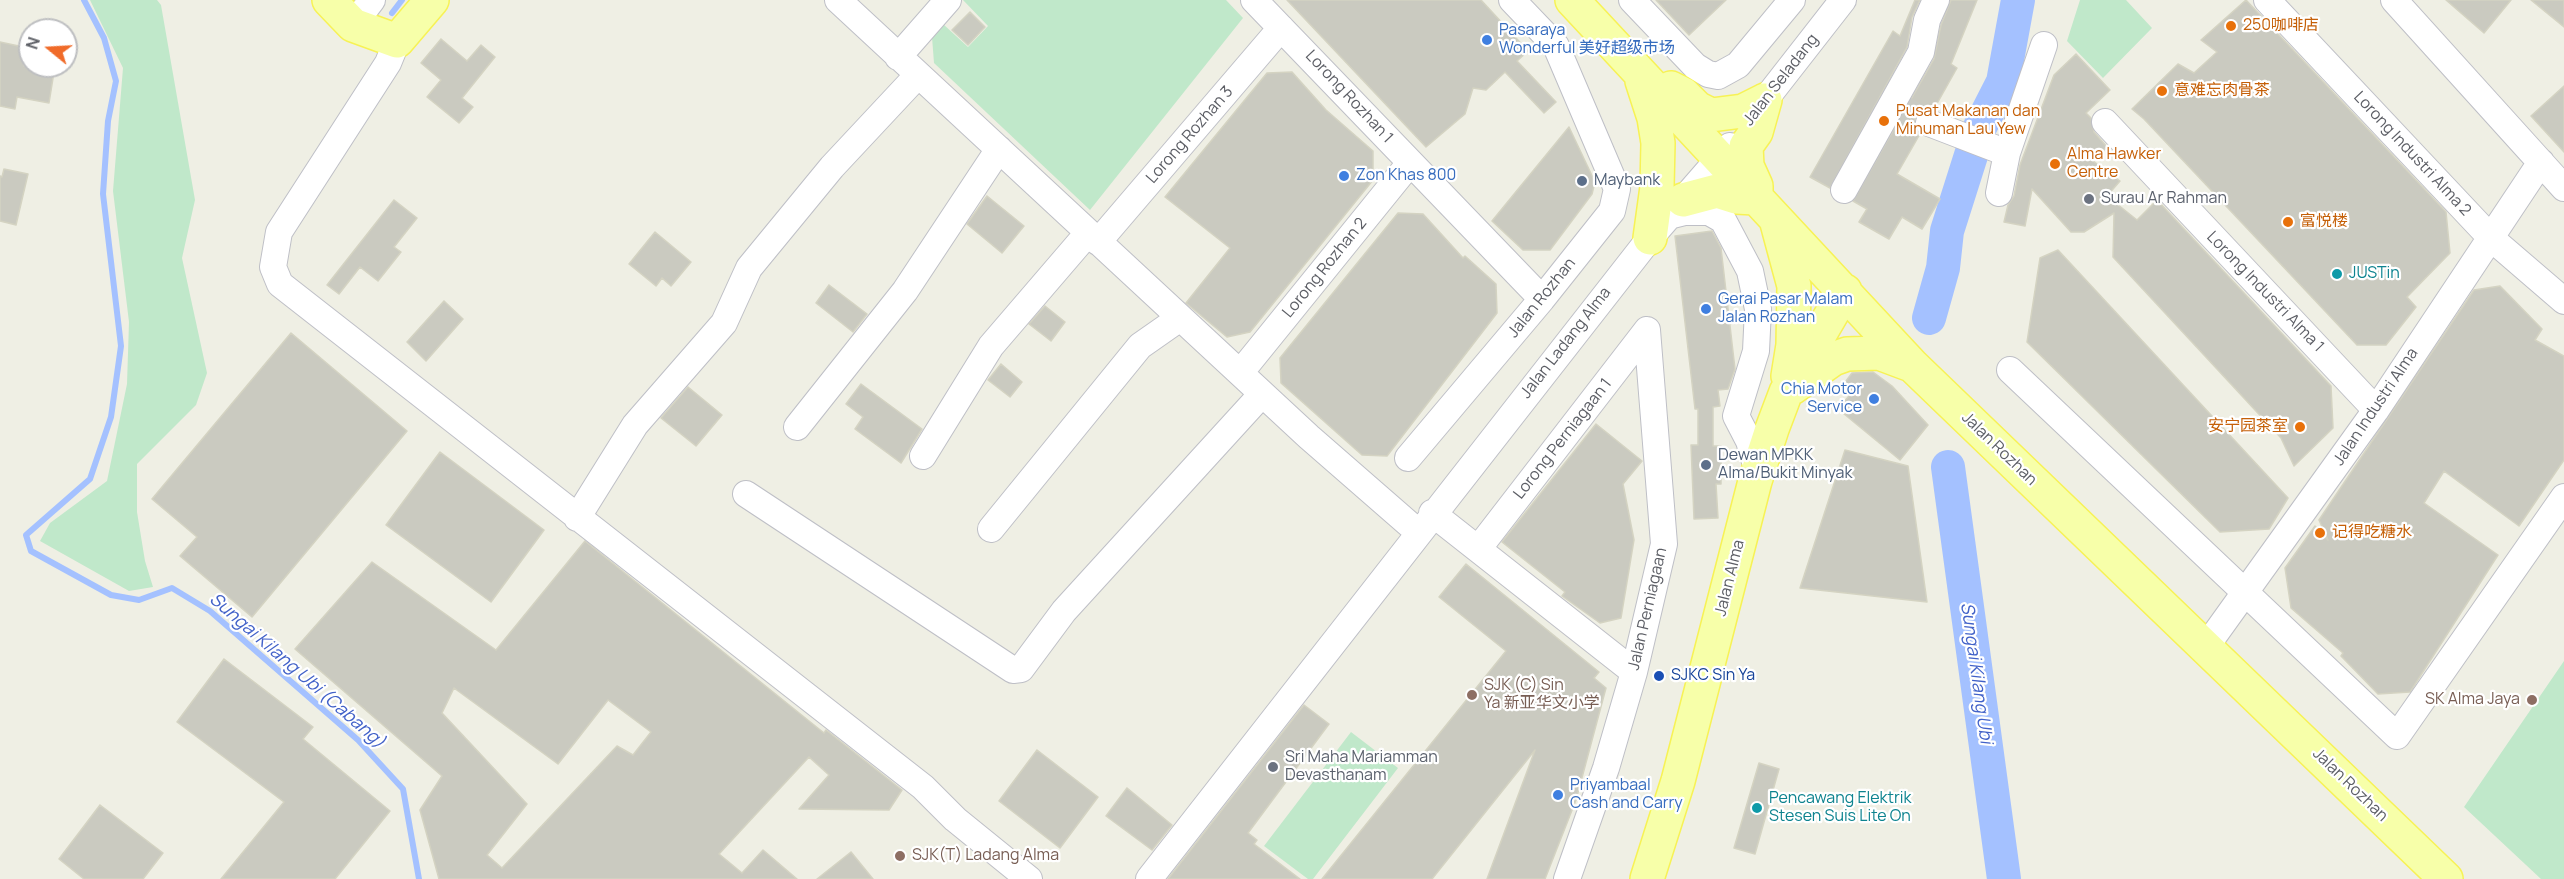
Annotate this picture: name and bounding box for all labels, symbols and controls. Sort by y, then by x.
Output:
place label: 250咖啡店 [2243,16,2319,36]
north arrow [18,18,78,78]
marker: 250咖啡店 [2224,19,2238,33]
place label: Pasaraya Wonderful 美好超级市场 [1499,21,1675,59]
street label: Jalan Seladang [1739,30,1823,130]
marker: Pasaraya Wonderful 美好超级市场 [1480,33,1494,47]
text: N [21,34,45,52]
street label: Lorong Rozhan 1 [1301,47,1397,147]
place label: 意难忘肉骨茶 [2174,81,2270,101]
street label: Lorong Rozhan 3 [1143,82,1237,188]
marker: 意难忘肉骨茶 [2155,84,2169,98]
street label: Lorong Industri Alma 2 [2349,88,2475,220]
place label: Pusat Makanan dan Minuman Lau Yew [1896,102,2040,140]
marker: Pusat Makanan dan Minuman Lau Yew [1877,114,1891,128]
place label: Alma Hawker Centre [2067,145,2161,183]
marker: Alma Hawker Centre [2048,157,2062,171]
place label: Zon Khas 800 [1356,166,1456,186]
marker: Zon Khas 800 [1337,169,1351,183]
place label: Maybank [1594,171,1660,191]
marker: Maybank [1575,174,1589,188]
place label: Surau Ar Rahman [2101,189,2227,209]
marker: Surau Ar Rahman [2082,192,2096,206]
place label: 富悦楼 [2300,212,2348,232]
street label: Lorong Rozhan 2 [1279,214,1371,322]
marker: 富悦楼 [2281,215,2295,229]
street label: Lorong Industri Alma 1 [2202,228,2328,356]
street label: Jalan Rozhan [1504,254,1580,342]
place label: JUSTin [2349,264,2400,284]
marker: JUSTin [2330,267,2344,281]
street label: Jalan Ladang Alma [1517,284,1615,402]
place label: Gerai Pasar Malam Jalan Rozhan [1718,290,1853,328]
marker: Gerai Pasar Malam Jalan Rozhan [1699,302,1713,316]
street label: Jalan Industri Alma [2330,345,2422,469]
street label: Lorong Perniagaan 1 [1510,375,1616,503]
place label: Chia Motor Service [1781,380,1862,418]
marker: Chia Motor Service [1867,392,1881,406]
street label: Jalan Rozhan [1957,408,2041,490]
place label: 安宁园茶室 [2208,417,2288,437]
marker: 安宁园茶室 [2293,420,2307,434]
place label: Dewan MPKK Alma/Bukit Minyak [1718,446,1852,484]
marker: Dewan MPKK Alma/Bukit Minyak [1699,458,1713,472]
place label: 记得吃糖水 [2332,523,2412,543]
marker: 记得吃糖水 [2313,526,2327,540]
street label: Jalan Alma [1711,538,1749,618]
street label: Jalan Perniagaan [1625,546,1671,672]
water label: Sungai Kilang Ubi (Cabang) [205,589,389,753]
water label: Sungai Kilang Ubi [1955,601,1997,745]
place label: SJKC Sin Ya [1671,666,1755,686]
marker: SJKC Sin Ya [1652,669,1666,683]
place label: SJK (C) Sin Ya 新亚华文小学 [1484,676,1600,714]
marker: SJK (C) Sin Ya 新亚华文小学 [1465,688,1479,702]
place label: SK Alma Jaya [2425,690,2520,710]
marker: SK Alma Jaya [2525,693,2539,707]
street label: Jalan Rozhan [2308,744,2392,826]
place label: Sri Maha Mariamman Devasthanam [1285,748,1438,786]
marker: Sri Maha Mariamman Devasthanam [1266,760,1280,774]
place label: Priyambaal Cash and Carry [1570,776,1683,814]
marker: Priyambaal Cash and Carry [1551,788,1565,802]
place label: Pencawang Elektrik Stesen Suis Lite On [1769,789,1911,827]
marker: Pencawang Elektrik Stesen Suis Lite On [1750,801,1764,815]
place label: SJK(T) Ladang Alma [912,846,1059,866]
marker: SJK(T) Ladang Alma [893,849,907,863]

